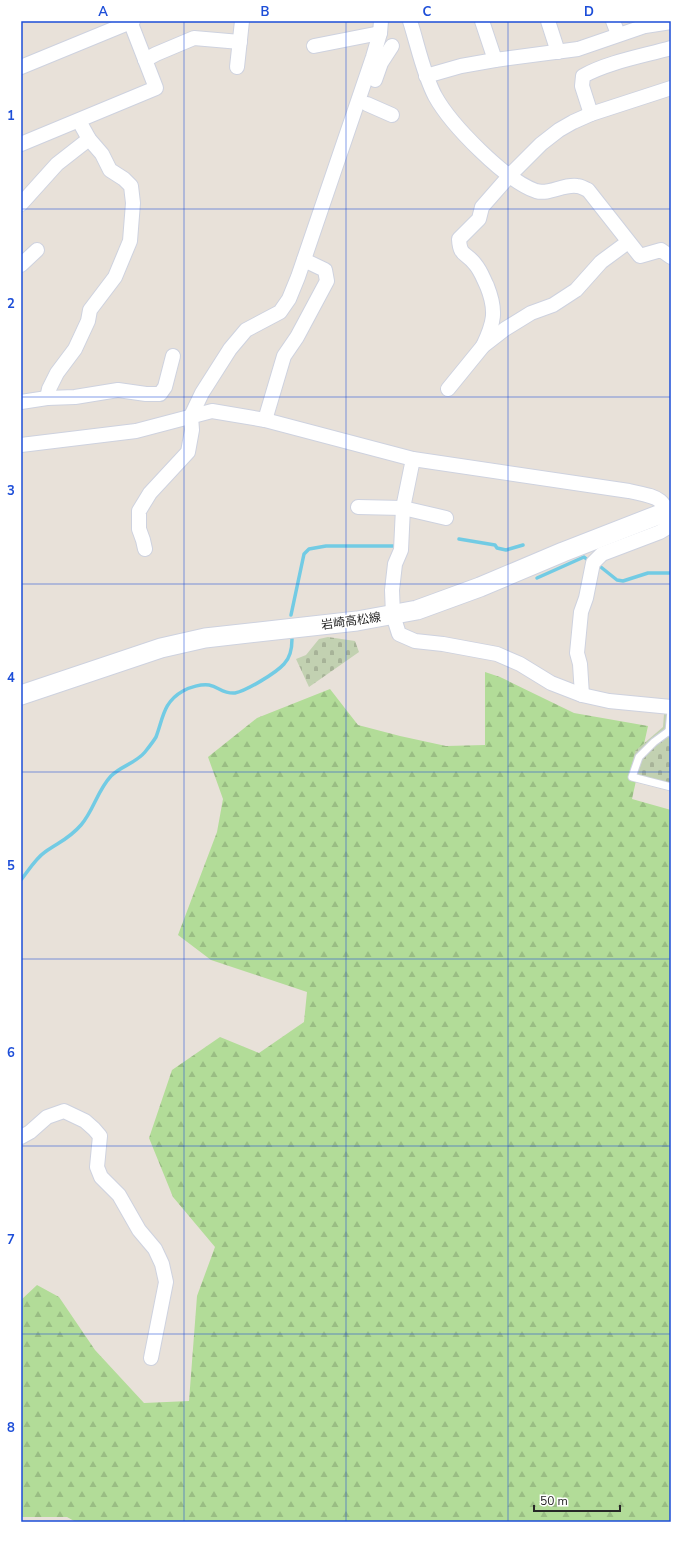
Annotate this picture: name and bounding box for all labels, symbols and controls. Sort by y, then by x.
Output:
text: A [98,3,108,21]
text: B [261,3,270,21]
text: C [423,3,432,21]
text: D [584,3,594,21]
text: 1 [7,107,15,125]
text: 2 [7,295,15,313]
text: 3 [7,482,15,500]
street label: 岩崎高松線 [320,609,382,633]
text: 4 [7,669,15,687]
text: 5 [7,857,15,875]
text: 6 [7,1044,15,1062]
text: 7 [7,1231,15,1249]
text: 8 [7,1419,15,1437]
scale bar [534,1487,620,1513]
text: 50 m [540,1493,568,1509]

